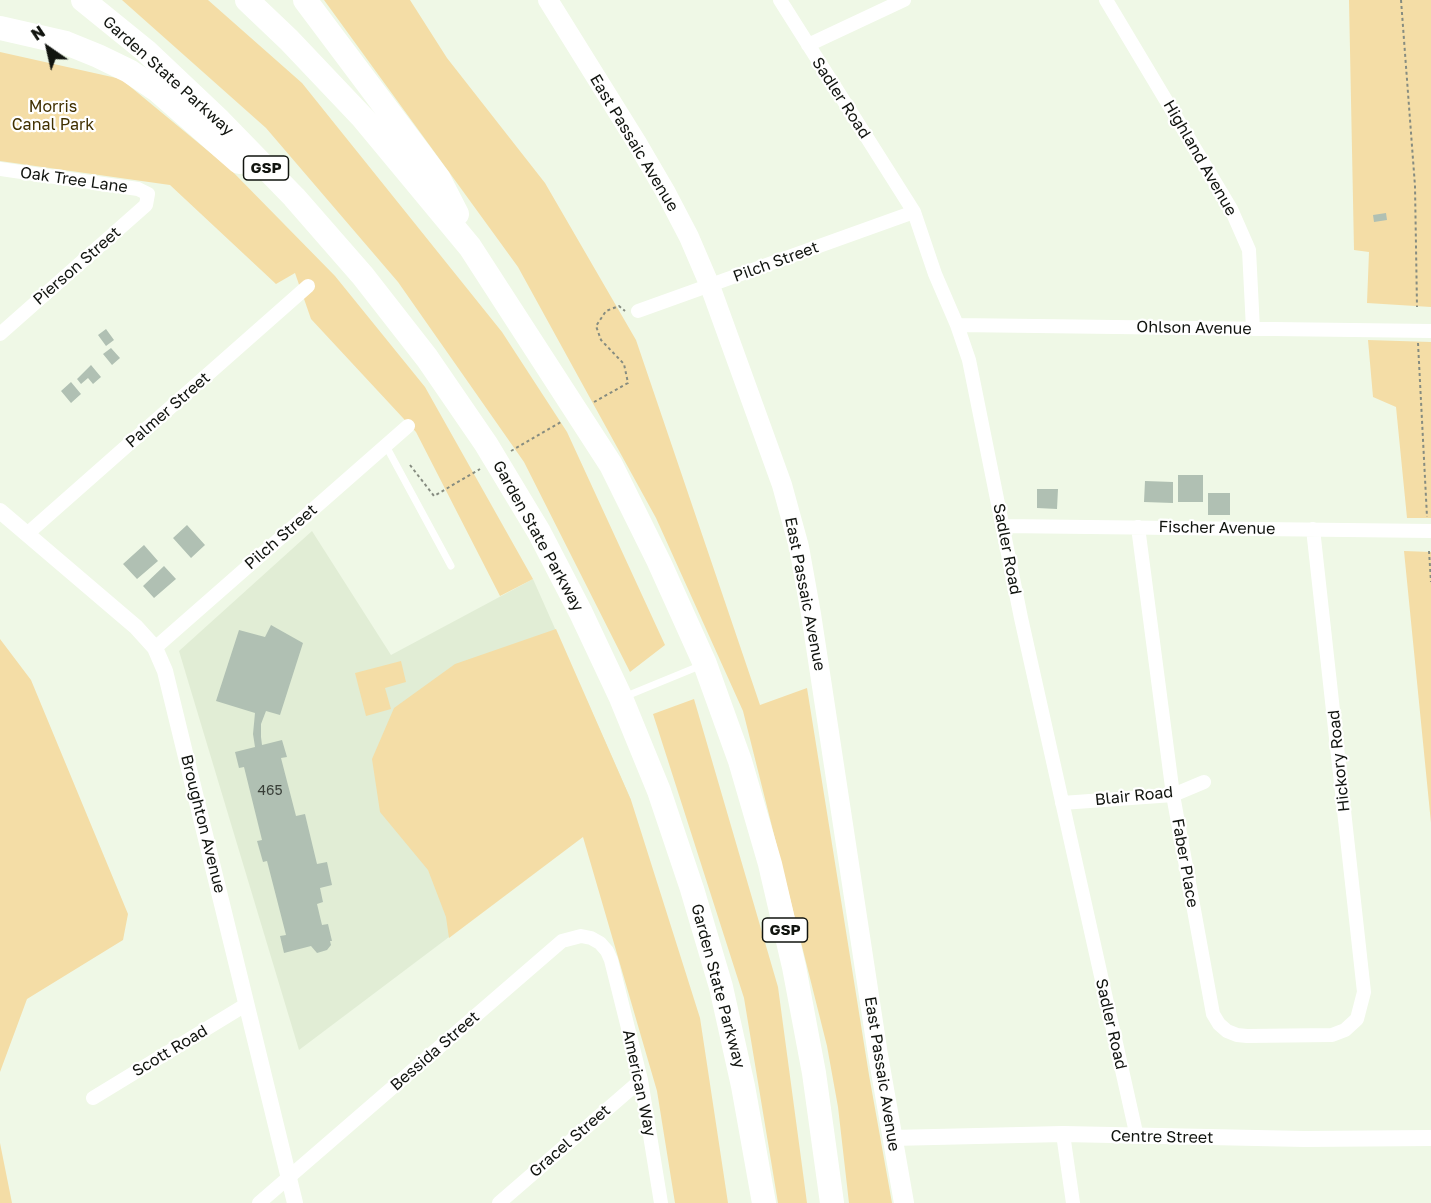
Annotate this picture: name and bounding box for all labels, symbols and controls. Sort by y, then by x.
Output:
street label: Garden State Parkway [99,12,237,140]
north arrow [18,18,78,78]
text: N [27,21,49,45]
street label: Sadler Road [808,54,874,142]
street label: East Passaic Avenue [586,71,682,215]
park label: Morris Canal Park [12,97,94,135]
street label: Highland Avenue [1159,97,1241,219]
road number: GSP [244,156,288,180]
street label: Oak Tree Lane [19,163,129,197]
street label: Pierson Street [29,223,125,309]
street label: Pilch Street [731,238,821,286]
street label: Ohlson Avenue [1136,317,1252,339]
street label: Palmer Street [122,368,214,452]
street label: Garden State Parkway [489,457,587,615]
street label: Pilch Street [241,500,321,574]
street label: Sadler Road [989,502,1025,596]
street label: East Passaic Avenue [781,515,829,673]
street label: Fischer Avenue [1158,517,1276,539]
street label: Hickory Road [1324,709,1354,813]
street label: Broughton Avenue [177,753,229,895]
street label: Blair Road [1094,782,1174,810]
house number: 465 [257,783,283,799]
street label: Faber Place [1168,817,1202,909]
street label: Garden State Parkway [687,902,749,1070]
road number: GSP [762,918,808,942]
street label: Sadler Road [1091,977,1131,1071]
street label: East Passaic Avenue [860,995,904,1153]
street label: Bessida Street [387,1007,483,1095]
street label: Scott Road [129,1021,211,1081]
street label: American Way [618,1028,660,1138]
street label: Gracel Street [526,1101,614,1181]
street label: Centre Street [1110,1127,1214,1147]

